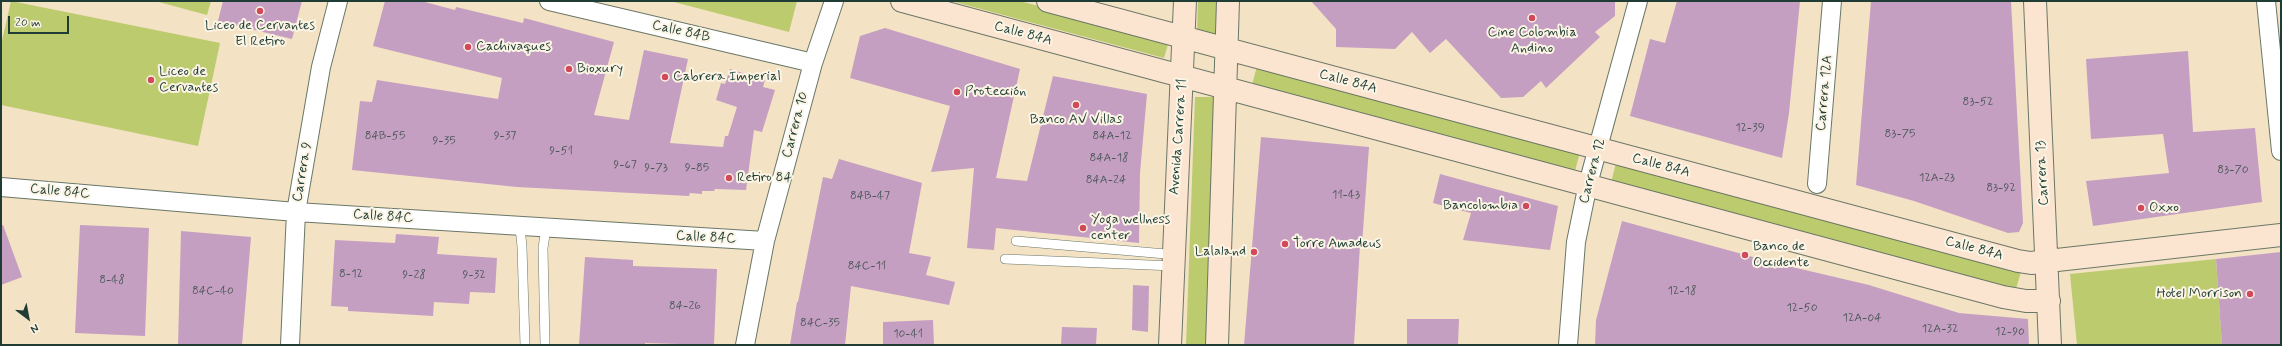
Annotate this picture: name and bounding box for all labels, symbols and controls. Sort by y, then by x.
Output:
marker: Liceo de Cervantes El Retiro [255,6,265,16]
scale bar [10,8,71,34]
marker: Cine Colombia Andino [1527,13,1537,23]
text: 20 m [15,15,41,31]
street label: Calle 84B [650,17,712,47]
place label: Liceo de Cervantes El Retiro [205,18,315,50]
street label: Calle 84A [992,18,1054,50]
place label: Cine Colombia Andino [1487,25,1577,58]
place label: Cachivaques [476,39,551,55]
marker: Cachivaques [463,42,473,52]
street label: Carrera 12A [1813,54,1837,132]
place label: Bioxury [577,61,623,77]
place label: Liceo de Cervantes [159,64,218,96]
marker: Bioxury [564,64,574,74]
street label: Calle 84A [1317,66,1379,98]
place label: Cabrera Imperial [673,69,781,85]
marker: Cabrera Imperial [660,72,670,82]
marker: Liceo de Cervantes [146,75,156,85]
street label: Avenida Carrera 11 [1167,78,1191,196]
place label: Protección [965,84,1026,100]
marker: Protección [952,87,962,97]
street label: Carrera 10 [779,90,813,160]
house number: 83-52 [1963,95,1993,109]
marker: Banco AV Villas [1071,100,1081,110]
place label: Banco AV Villas [1030,112,1122,128]
house number: 12-39 [1735,121,1765,135]
house number: 83-75 [1885,127,1915,141]
house number: 84B-55 [365,129,405,143]
house number: 9-37 [494,129,516,143]
house number: 84A-12 [1093,129,1131,143]
house number: 9-35 [432,134,456,148]
street label: Carrera 12 [1576,136,1610,206]
street label: Carrera 13 [2033,140,2053,206]
street label: Carrera 9 [289,141,317,203]
house number: 9-51 [549,144,573,158]
street label: Calle 84A [1630,150,1692,182]
house number: 84A-18 [1089,151,1129,165]
house number: 9-67 [613,158,637,172]
house number: 9-73 [644,161,668,175]
house number: 9-85 [685,161,709,175]
house number: 83-70 [2217,163,2249,177]
place label: Retiro 84 [737,170,792,186]
house number: 12A-23 [1919,171,1955,185]
marker: Retiro 84 [724,173,734,183]
house number: 84A-24 [1086,173,1126,187]
street label: Calle 84C [29,181,91,203]
house number: 83-92 [1986,181,2016,195]
house number: 11-43 [1332,188,1360,202]
house number: 84B-47 [850,189,890,203]
place label: Bancolombia [1443,198,1518,214]
place label: Oxxo [2149,200,2179,216]
marker: Bancolombia [1521,201,1531,211]
marker: Oxxo [2136,203,2146,213]
street label: Calle 84C [352,207,414,227]
place label: Yoga wellness center [1091,212,1170,244]
marker: Yoga wellness center [1078,223,1088,233]
street label: Calle 84C [675,228,737,248]
street label: Calle 84A [1943,233,2005,265]
place label: Torre Amadeus [1293,236,1381,252]
marker: Torre Amadeus [1280,239,1290,249]
place label: Banco de Occidente [1753,239,1810,272]
place label: Lalaland [1195,244,1246,260]
marker: Lalaland [1249,247,1259,257]
marker: Banco de Occidente [1740,250,1750,260]
house number: 84C-11 [848,259,886,273]
house number: 8-12 [339,267,363,281]
house number: 9-28 [402,268,426,282]
house number: 9-32 [462,268,486,282]
house number: 8-48 [99,273,125,287]
house number: 84C-40 [192,284,234,298]
house number: 12-18 [1667,284,1697,298]
place label: Hotel Morrison [2156,286,2242,302]
marker: Hotel Morrison [2245,289,2255,299]
north arrow [8,298,48,338]
house number: 84-26 [669,299,701,313]
house number: 12-50 [1786,301,1818,315]
house number: 12A-04 [1843,311,1881,325]
house number: 84C-35 [800,316,840,330]
text: N [28,320,41,336]
house number: 12A-32 [1922,322,1958,336]
house number: 12-90 [1995,325,2025,339]
house number: 10-41 [893,327,923,341]

